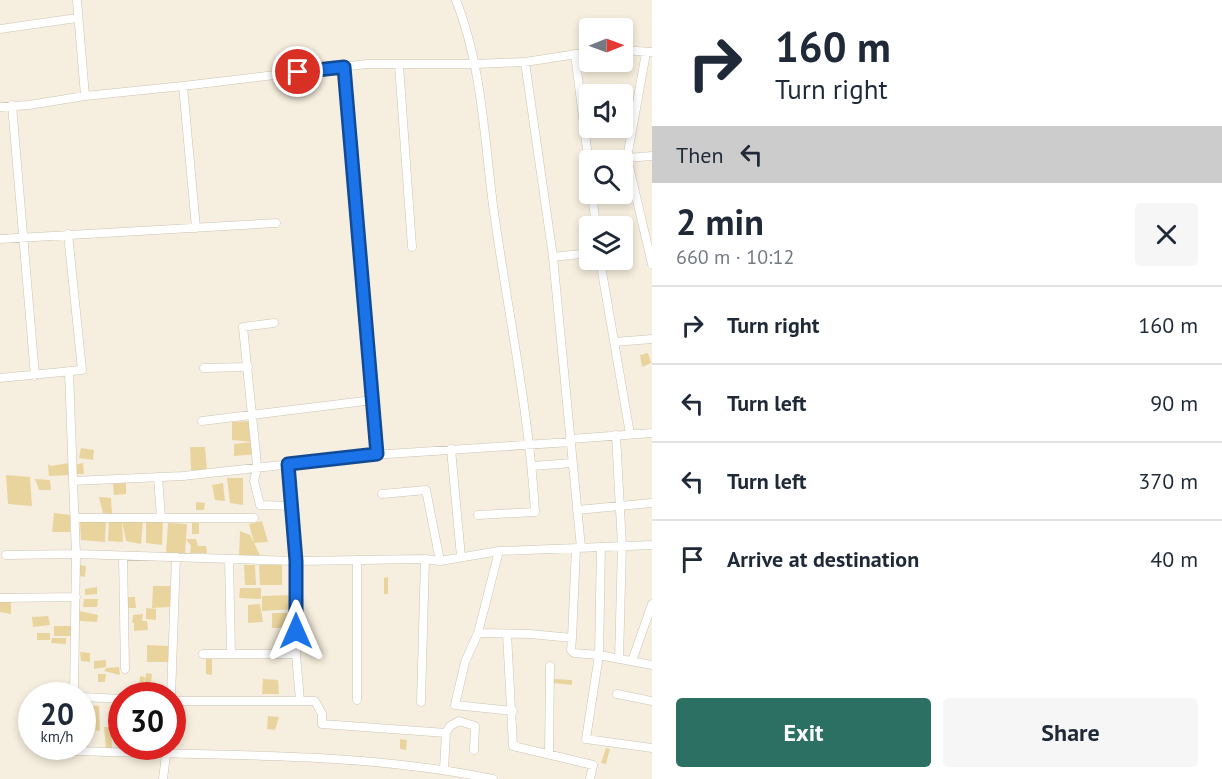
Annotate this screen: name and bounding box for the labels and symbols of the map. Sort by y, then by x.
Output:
north arrow [579,18,633,72]
pin [272,46,323,97]
position arrow [264,599,328,663]
speed limit sign: 30 [108,682,186,760]

